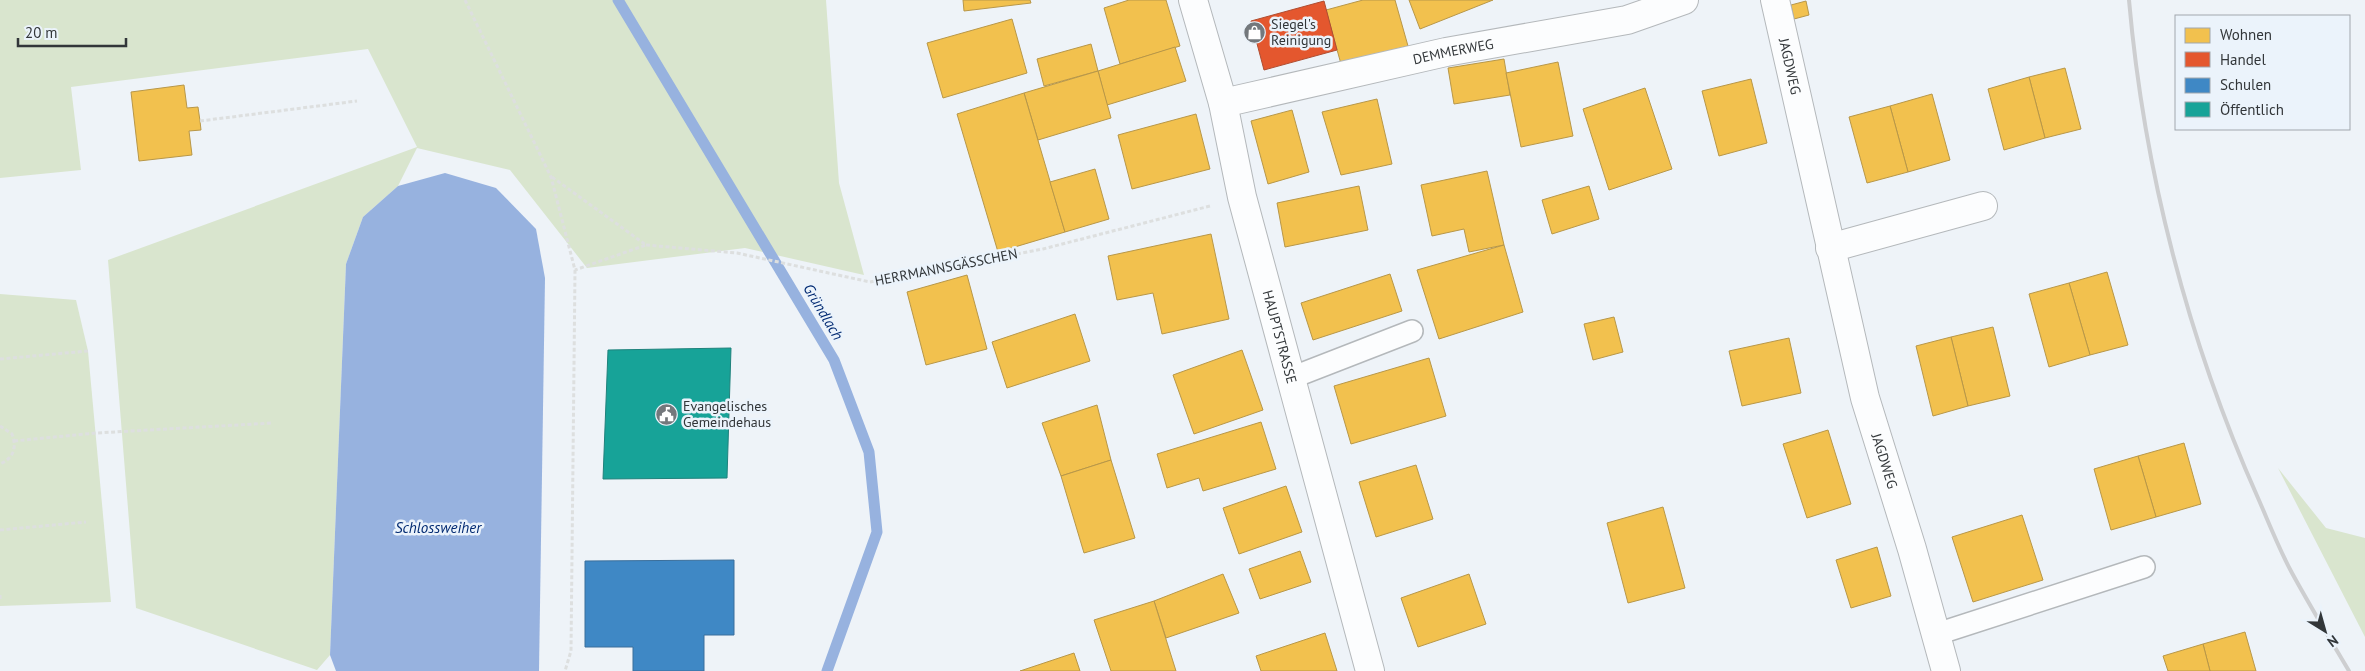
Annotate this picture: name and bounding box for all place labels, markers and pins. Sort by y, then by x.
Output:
place label: Siegel's Reinigung [1271,15,1331,49]
shop icon: Siegel's Reinigung [1243,20,1267,44]
place label: Evangelisches Gemeindehaus [683,397,771,431]
public building icon: Evangelisches Gemeindehaus [655,402,679,426]

